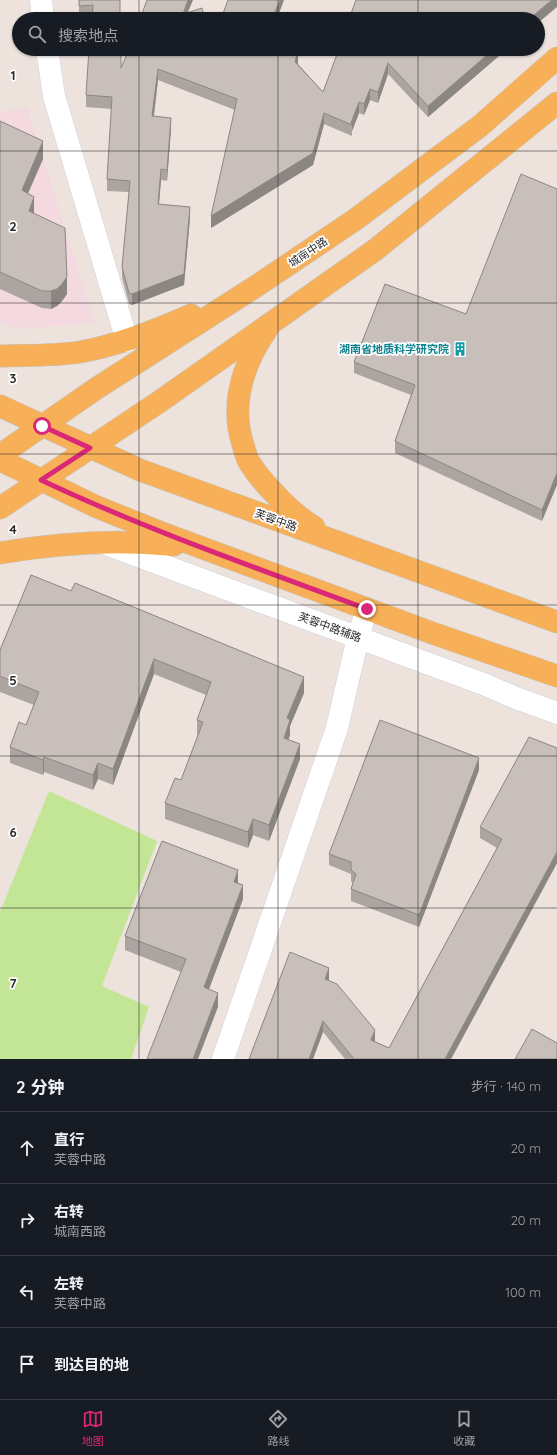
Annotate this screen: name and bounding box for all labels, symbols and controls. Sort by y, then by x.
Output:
search box [12,12,545,56]
icon: search [26,23,48,45]
text: 搜索地点 [58,26,118,45]
text: 1 [10,67,16,83]
text: 2 [9,218,17,234]
street label: 城南中路 [286,234,330,270]
building icon: 湖南省地质科学研究院 [452,341,468,357]
place label: 湖南省地质科学研究院 [339,342,449,356]
text: 3 [10,370,17,386]
route start [33,417,51,435]
street label: 芙蓉中路 [253,506,299,534]
text: 4 [9,521,17,537]
route end [358,600,376,618]
street label: 芙蓉中路辅路 [297,609,363,645]
text: 5 [9,672,17,688]
text: 6 [9,824,17,840]
text: 7 [9,975,17,991]
text: 2 分钟 [16,1076,64,1097]
text: 步行 · 140 m [471,1078,541,1094]
text: 直行 [54,1130,84,1149]
icon: ahead [16,1137,38,1159]
text: 20 m [511,1140,541,1156]
text: 芙蓉中路 [54,1151,106,1167]
text: 右转 [54,1202,84,1221]
icon: right [16,1209,38,1231]
text: 20 m [511,1212,541,1228]
text: 城南西路 [54,1223,106,1239]
text: 左转 [54,1274,84,1293]
icon: left [16,1281,38,1303]
text: 100 m [505,1284,541,1300]
text: 芙蓉中路 [54,1295,106,1311]
icon: arrive [16,1353,38,1375]
text: 到达目的地 [54,1355,129,1374]
tab: 地图 [82,1408,104,1448]
tab: 路线 [267,1408,289,1448]
tab: 收藏 [453,1408,475,1448]

